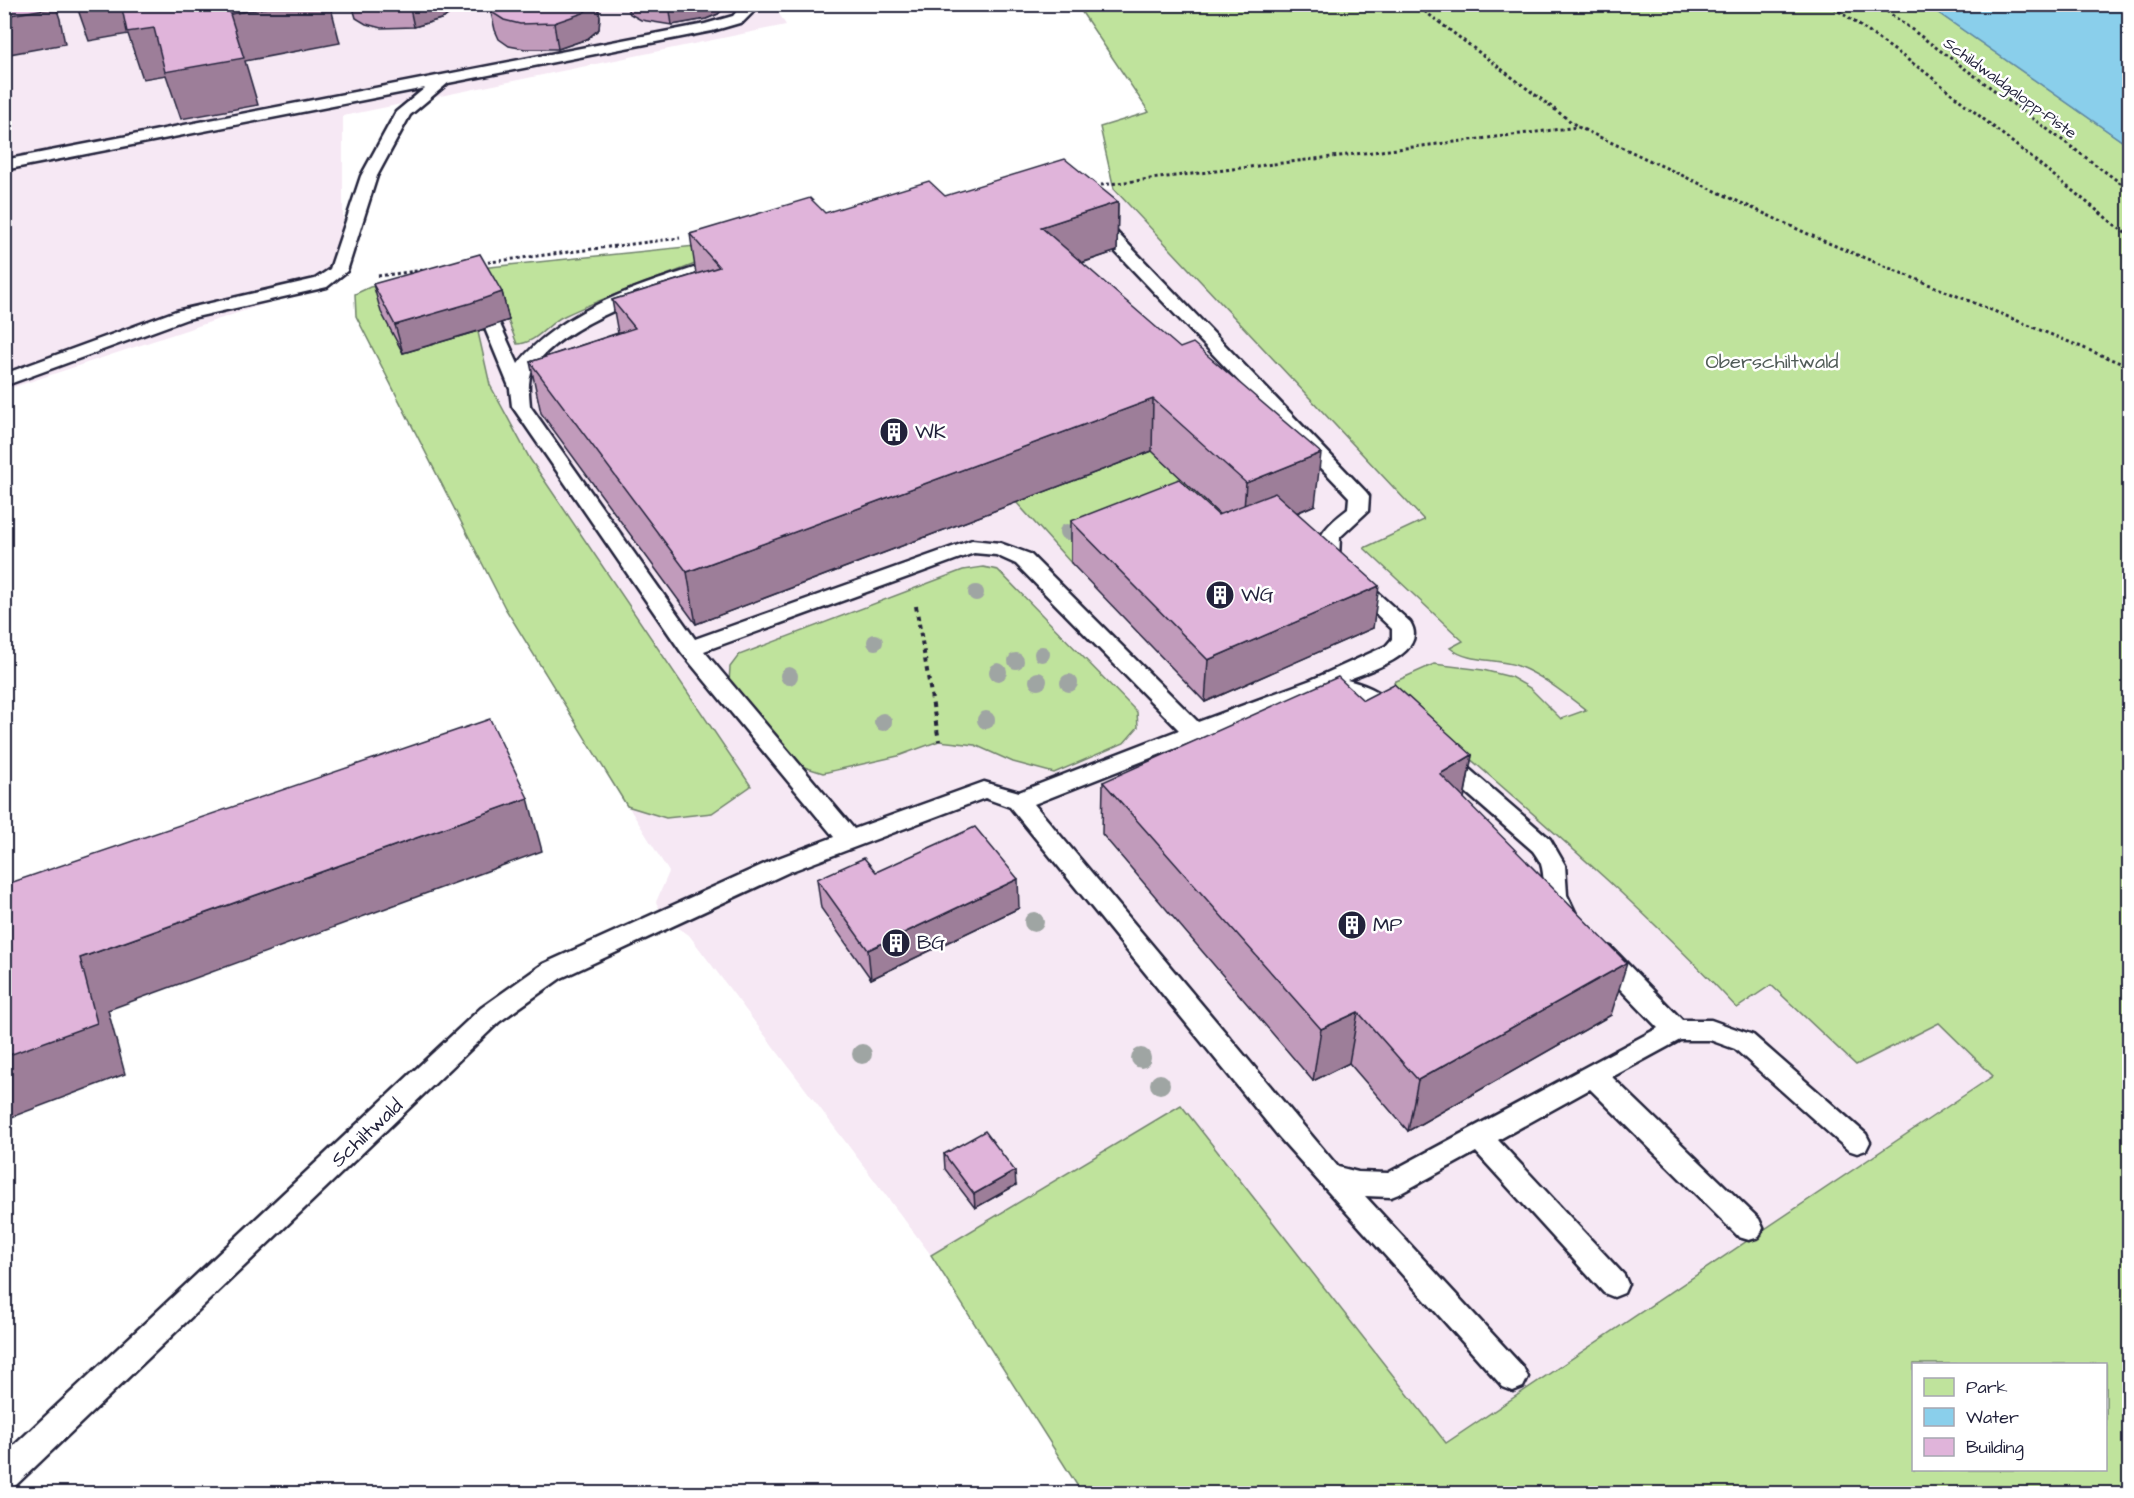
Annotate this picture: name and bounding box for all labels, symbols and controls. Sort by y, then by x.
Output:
street label: Schildwaldgalopp-Piste [1938,32,2081,145]
park label: Oberschiltwald [1705,348,1839,376]
building icon: WK [878,416,910,448]
place label: WK [915,418,946,446]
building icon: WG [1204,579,1236,611]
place label: WG [1241,581,1274,609]
building icon: MP [1336,909,1368,941]
place label: MP [1373,911,1403,939]
building icon: BG [880,927,912,959]
place label: BG [917,929,945,957]
street label: Schiltwald [325,1092,409,1174]
legend [1912,1363,2107,1471]
text: Park [1966,1375,2008,1400]
text: Water [1966,1405,2019,1430]
text: Building [1966,1435,2024,1461]

